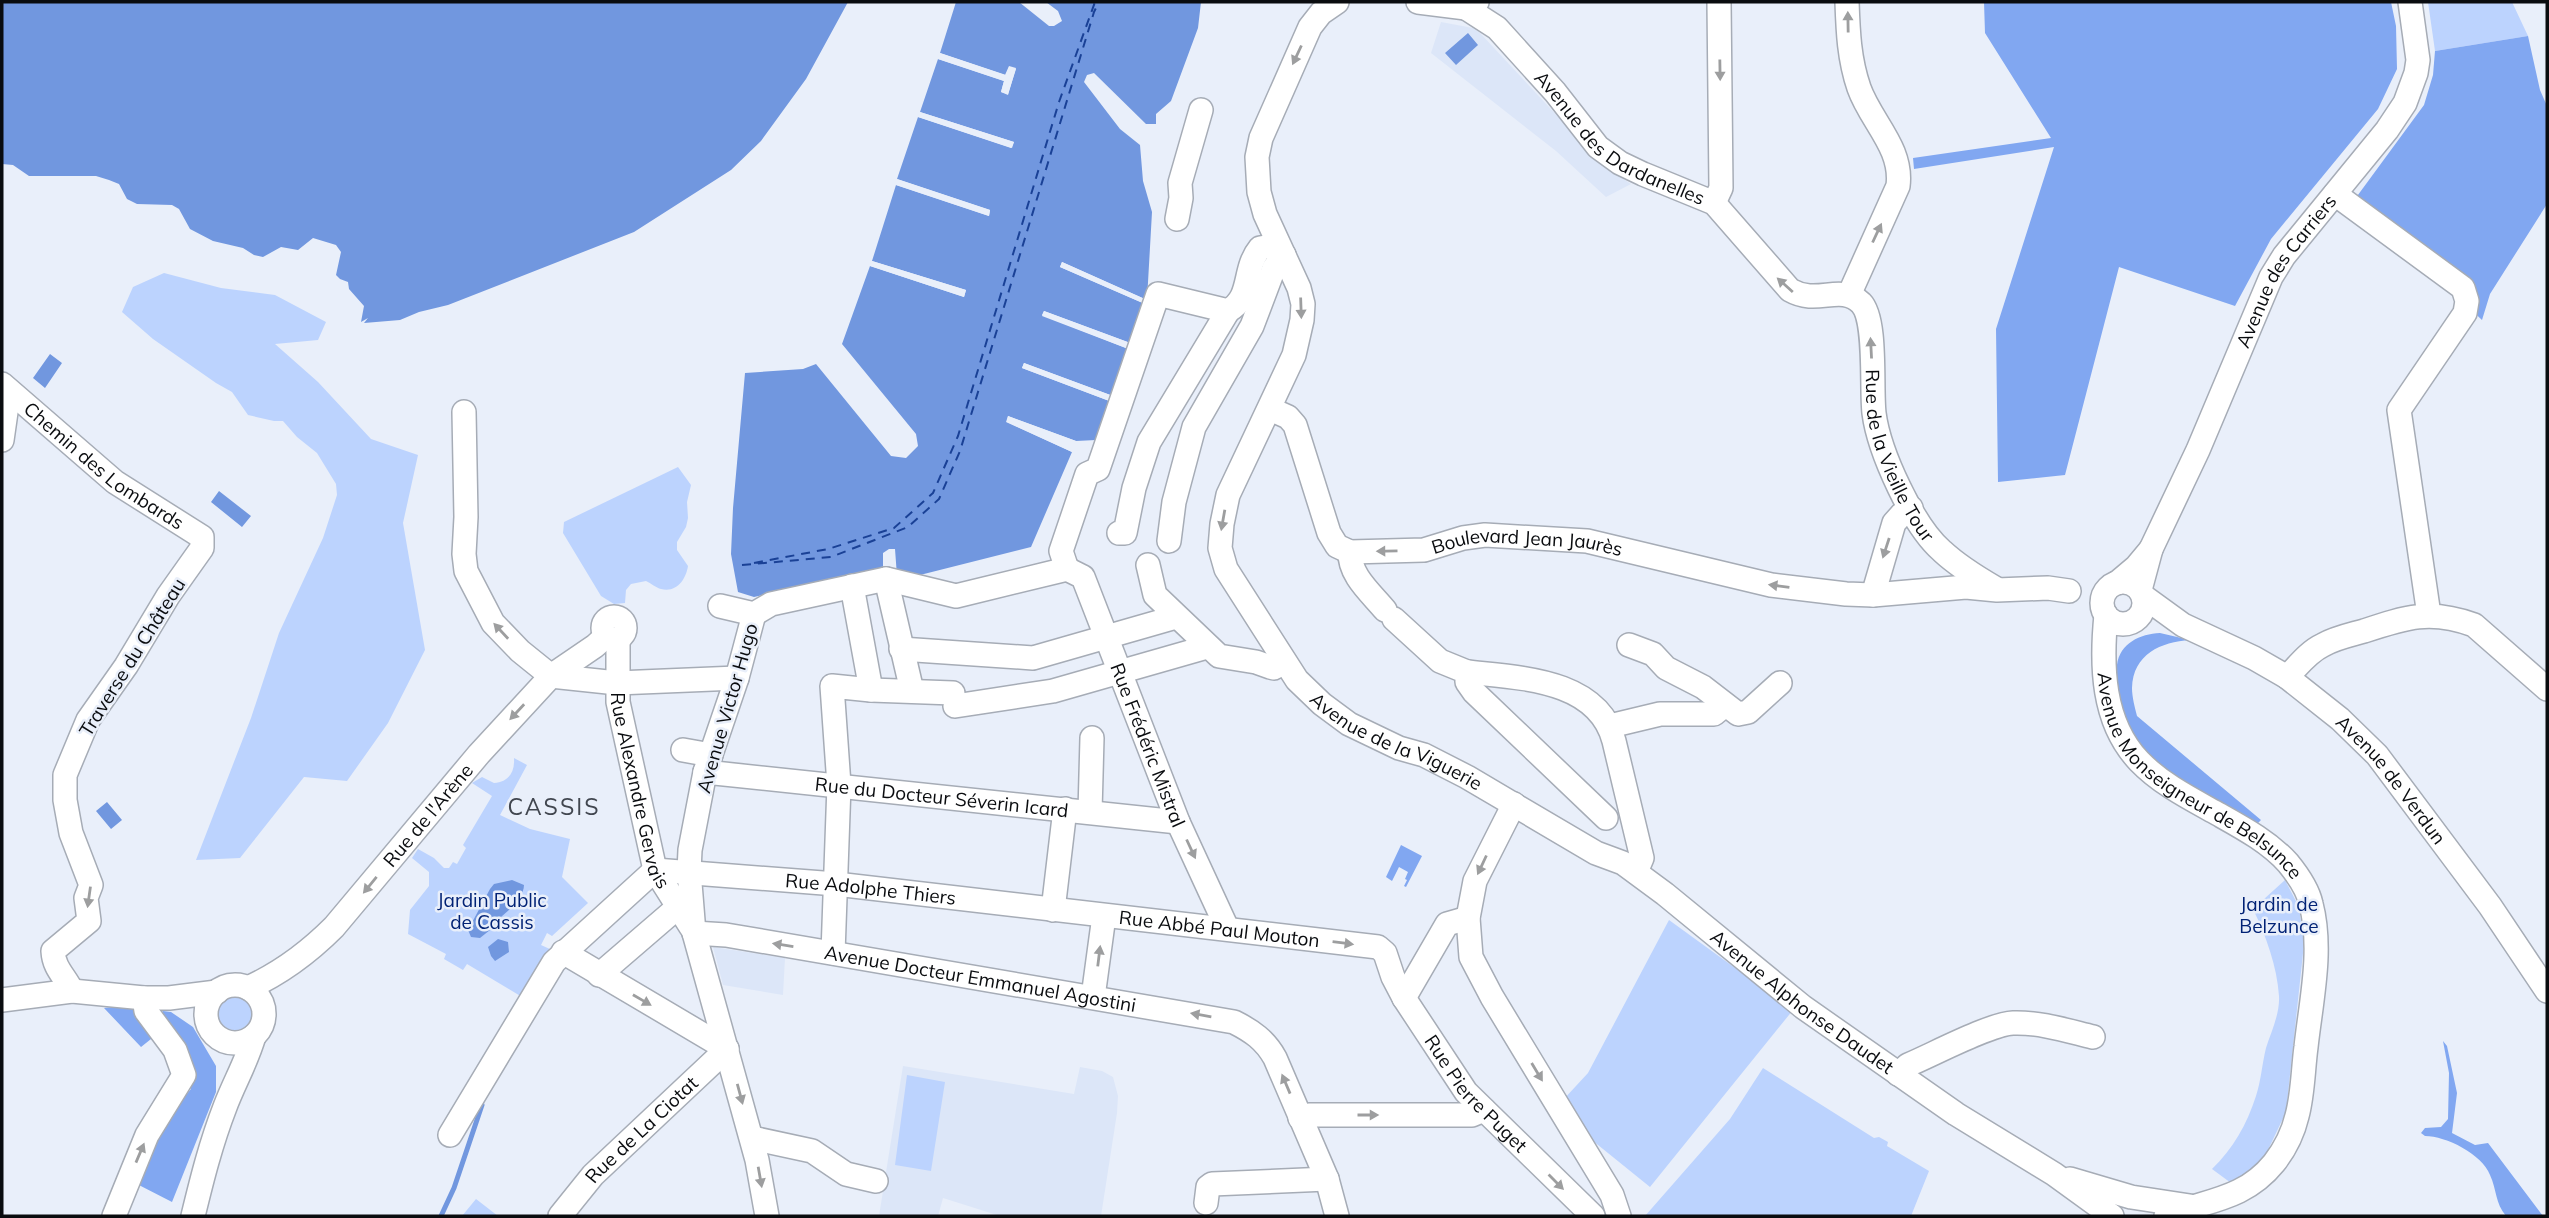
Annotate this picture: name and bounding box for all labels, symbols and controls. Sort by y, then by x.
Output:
one-way arrow [1842,11,1854,33]
one-way arrow [1292,45,1303,65]
one-way arrow [1714,59,1726,81]
street label: Avenue des Dardanelles [1530,66,1708,210]
street label: Avenue des Carriers [2231,189,2341,351]
one-way arrow [1871,223,1883,243]
one-way arrow [1776,277,1794,293]
one-way arrow [1296,298,1307,320]
one-way arrow [1866,337,1877,359]
street label: Rue de la Vieille Tour [1861,369,1940,546]
street label: Chemin des Lombards [19,396,189,535]
one-way arrow [1218,509,1229,531]
street label: Boulevard Jean Jaurès [1428,522,1625,561]
one-way arrow [1880,537,1891,558]
one-way arrow [1376,545,1398,556]
street label: Traverse du Château [74,573,190,741]
one-way arrow [1767,580,1789,591]
street label: Avenue Victor Hugo [691,620,763,796]
one-way arrow [493,623,509,640]
street label: Rue Frédéric Mistral [1105,659,1191,831]
street label: Avenue Monseigneur de Belsunce [2092,671,2308,883]
street label: Avenue de la Viguerie [1305,687,1487,795]
street label: Rue Alexandre Gervais [606,692,676,893]
one-way arrow [510,703,526,720]
street label: Avenue de Verdun [2331,710,2452,849]
street label: Rue de l'Arène [378,759,478,872]
street label: Rue du Docteur Séverin Icard [814,772,1070,822]
district label: CASSIS [507,792,601,821]
one-way arrow [1185,839,1196,859]
one-way arrow [1476,855,1488,875]
street label: Rue Adolphe Thiers [784,868,957,910]
one-way arrow [362,876,377,894]
one-way arrow [84,886,95,908]
park label: Jardin Public de Cassis [437,888,547,934]
park label: Jardin de Belzunce [2239,892,2319,938]
street label: Rue Abbé Paul Mouton [1118,905,1321,952]
street label: Avenue Alphonse Daudet [1706,924,1899,1079]
one-way arrow [1333,937,1355,948]
one-way arrow [772,939,794,950]
street label: Avenue Docteur Emmanuel Agostini [823,940,1138,1017]
one-way arrow [1093,945,1104,967]
one-way arrow [633,994,652,1006]
one-way arrow [1190,1009,1212,1020]
street label: Rue Pierre Puget [1420,1030,1533,1158]
one-way arrow [1531,1063,1543,1082]
street label: Rue de La Ciotat [580,1071,703,1188]
one-way arrow [1281,1074,1292,1095]
one-way arrow [735,1083,745,1104]
one-way arrow [1357,1109,1379,1121]
one-way arrow [134,1142,145,1163]
one-way arrow [755,1166,766,1188]
one-way arrow [1547,1173,1564,1190]

